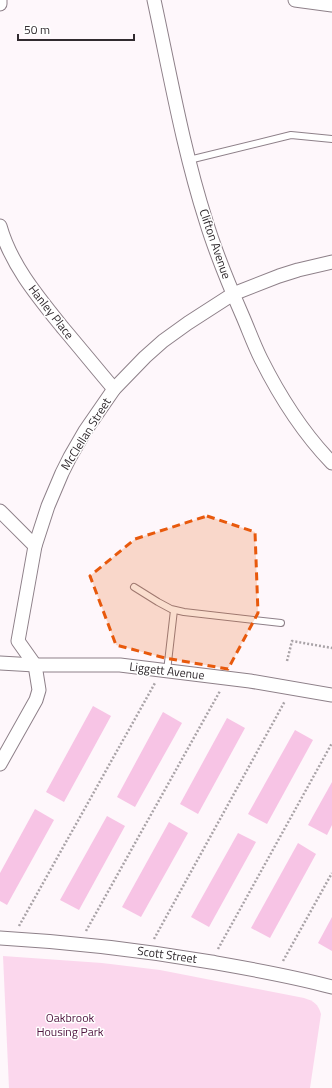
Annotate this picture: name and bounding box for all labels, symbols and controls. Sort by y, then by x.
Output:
scale bar [18,16,134,42]
text: 50 m [24,20,50,39]
street label: Clifton Avenue [195,206,236,281]
street label: Hanley Place [24,280,79,343]
street label: McClellan Street [56,393,116,474]
street label: Liggett Avenue [129,656,206,685]
street label: Scott Street [136,941,199,968]
park label: Oakbrook Housing Park [36,1008,104,1041]

